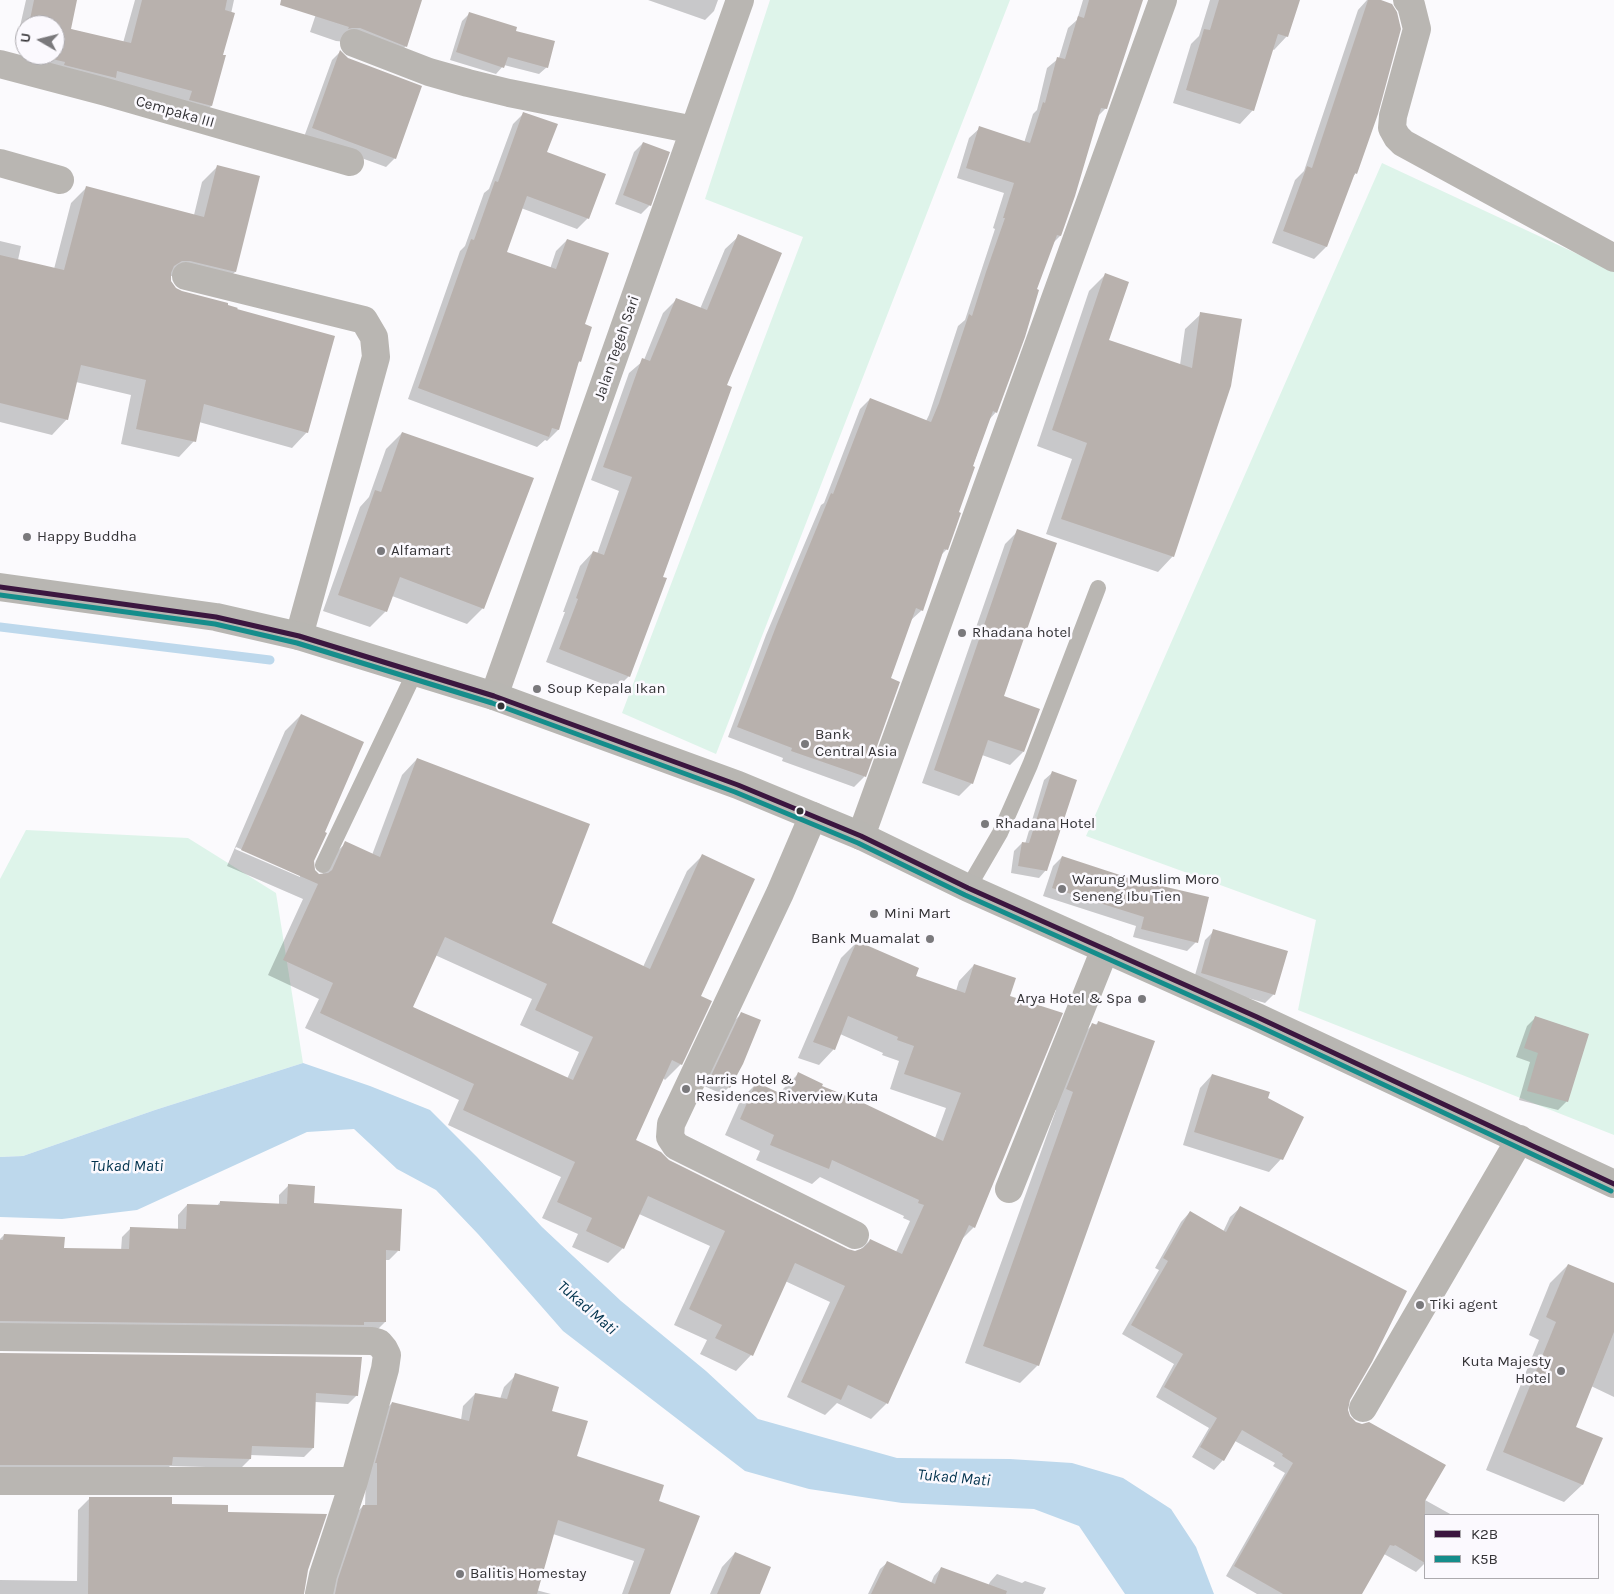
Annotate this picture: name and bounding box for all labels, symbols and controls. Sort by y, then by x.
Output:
north arrow [15,15,65,65]
text: U [17,32,35,44]
street label: Cempaka III [134,92,216,132]
street label: Jalan Tegeh Sari [591,293,643,403]
place label: Happy Buddha [37,528,137,546]
marker: Happy Buddha [21,531,33,543]
place label: Alfamart [391,542,451,560]
marker: Alfamart [375,545,387,557]
place label: Rhadana hotel [972,624,1071,642]
marker: Rhadana hotel [956,627,968,639]
place label: Soup Kepala Ikan [547,680,665,698]
marker: Soup Kepala Ikan [531,683,543,695]
unlabelled marker [496,701,506,711]
place label: Bank Central Asia [815,726,897,761]
marker: Bank Central Asia [799,738,811,750]
unlabelled marker [795,806,805,816]
place label: Rhadana Hotel [995,815,1095,833]
marker: Rhadana Hotel [979,818,991,830]
place label: Warung Muslim Moro Seneng Ibu Tien [1072,871,1219,906]
marker: Warung Muslim Moro Seneng Ibu Tien [1056,883,1068,895]
place label: Mini Mart [884,905,950,923]
marker: Mini Mart [868,908,880,920]
place label: Bank Muamalat [811,930,920,948]
marker: Bank Muamalat [924,933,936,945]
place label: Arya Hotel & Spa [1016,990,1132,1008]
marker: Arya Hotel & Spa [1136,993,1148,1005]
place label: Harris Hotel & Residences Riverview Kuta [696,1071,878,1106]
marker: Harris Hotel & Residences Riverview Kuta [680,1083,692,1095]
water label: Tukad Mati [90,1156,164,1176]
water label: Tukad Mati [553,1277,621,1339]
place label: Tiki agent [1430,1296,1498,1314]
marker: Tiki agent [1414,1299,1426,1311]
place label: Kuta Majesty Hotel [1461,1353,1551,1388]
marker: Kuta Majesty Hotel [1555,1365,1567,1377]
water label: Tukad Mati [917,1465,991,1491]
legend [1424,1514,1599,1579]
text: K2B [1471,1525,1498,1543]
text: K5B [1471,1550,1498,1568]
place label: Balitis Homestay [470,1565,587,1583]
marker: Balitis Homestay [454,1568,466,1580]

